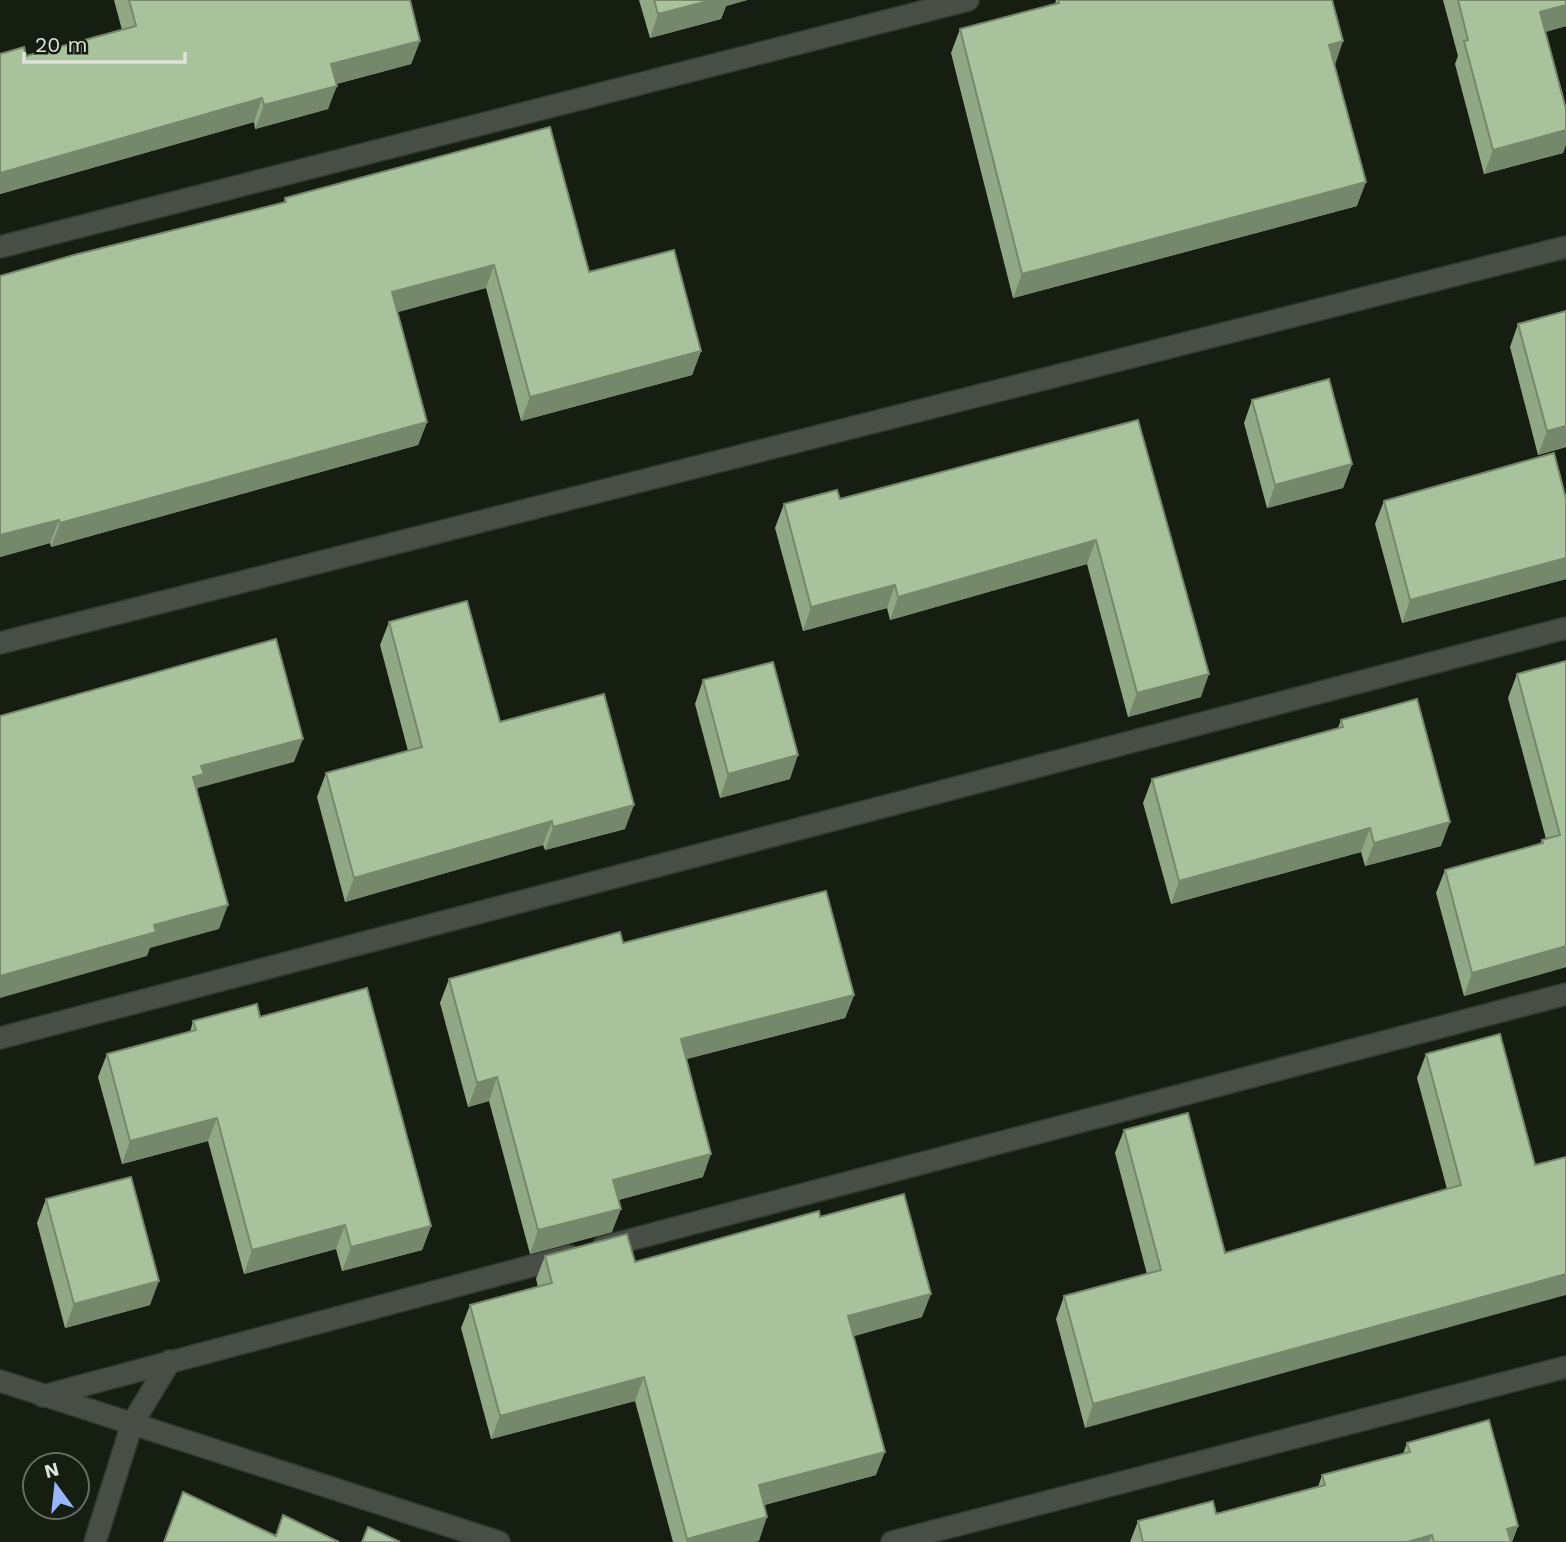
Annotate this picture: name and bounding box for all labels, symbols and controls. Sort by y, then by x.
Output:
scale bar [24,21,186,65]
text: 20 m [35,32,87,57]
north arrow [21,1451,91,1521]
text: N [42,1457,62,1483]

